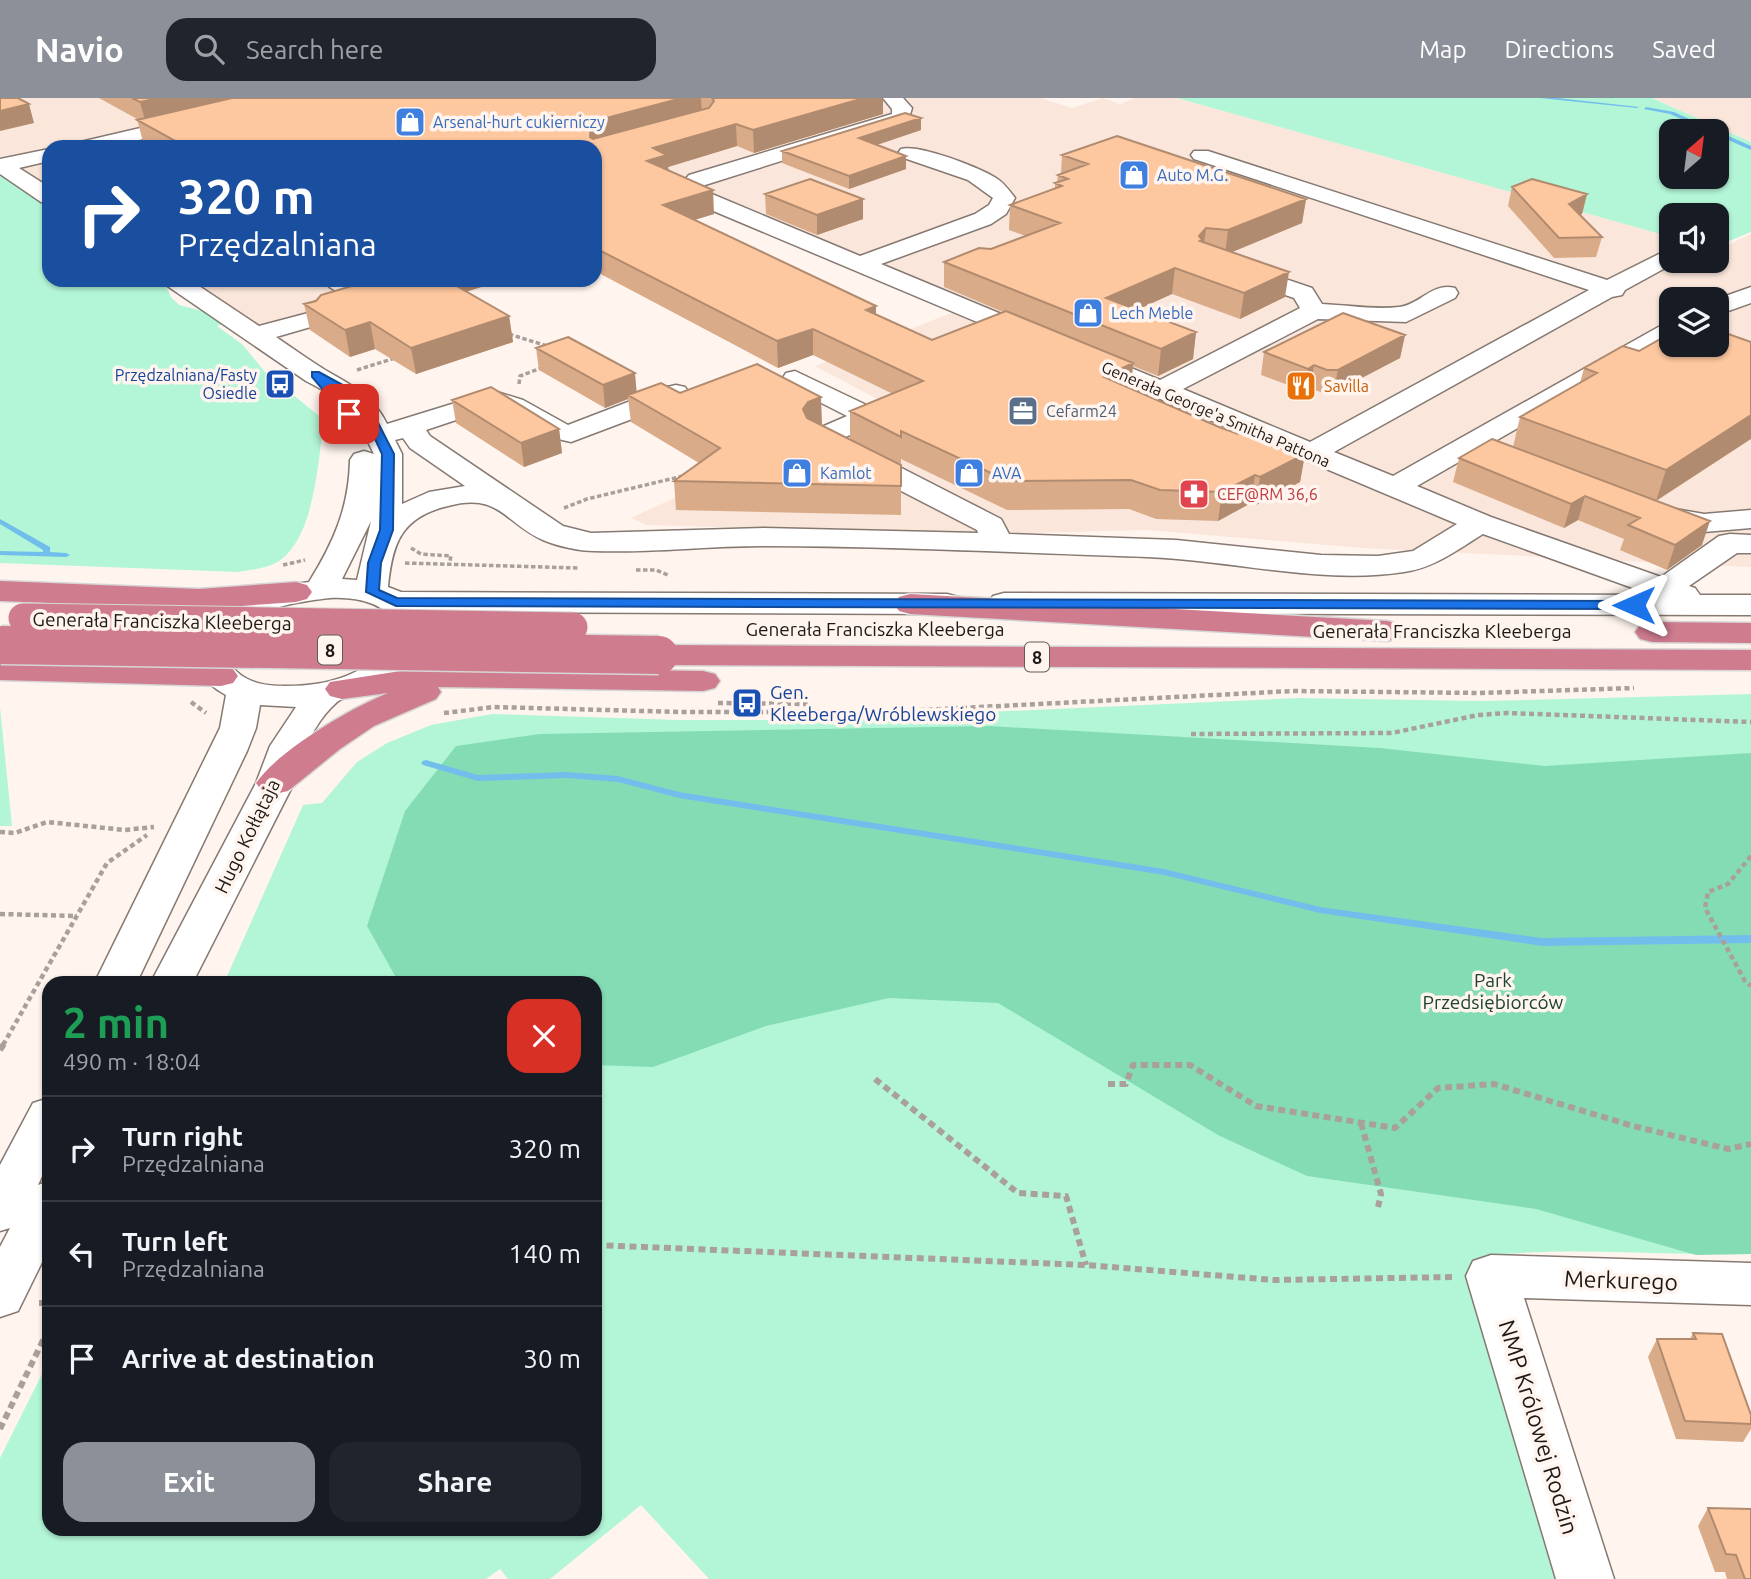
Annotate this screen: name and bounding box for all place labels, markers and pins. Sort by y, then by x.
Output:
shop icon: Arsenal-hurt cukierniczy [393,105,427,139]
place label: Arsenal-hurt cukierniczy [433,113,605,131]
shop icon: Auto M.G. [1117,158,1151,192]
place label: Auto M.G. [1157,166,1228,184]
shop icon: Lech Meble [1071,296,1105,330]
place label: Lech Meble [1111,304,1193,322]
place label: Przędzalniana/Fasty Osiedle [115,366,257,402]
bus stop icon: Przędzalniana/Fasty Osiedle [263,367,297,401]
restaurant icon: Savilla [1284,369,1318,403]
place label: Savilla [1324,377,1369,395]
pin [319,384,379,444]
office icon: Cefarm24 [1006,394,1040,428]
place label: Cefarm24 [1046,402,1117,420]
shop icon: Kamlot [780,456,814,490]
shop icon: AVA [952,456,986,490]
place label: Kamlot [820,464,872,482]
place label: AVA [992,464,1022,482]
pharmacy icon: CEF@RM 36,6 [1177,477,1211,511]
place label: CEF@RM 36,6 [1217,485,1318,503]
place label: Gen. Kleeberga/Wróblewskiego [770,681,996,725]
bus stop icon: Gen. Kleeberga/Wróblewskiego [730,686,764,720]

